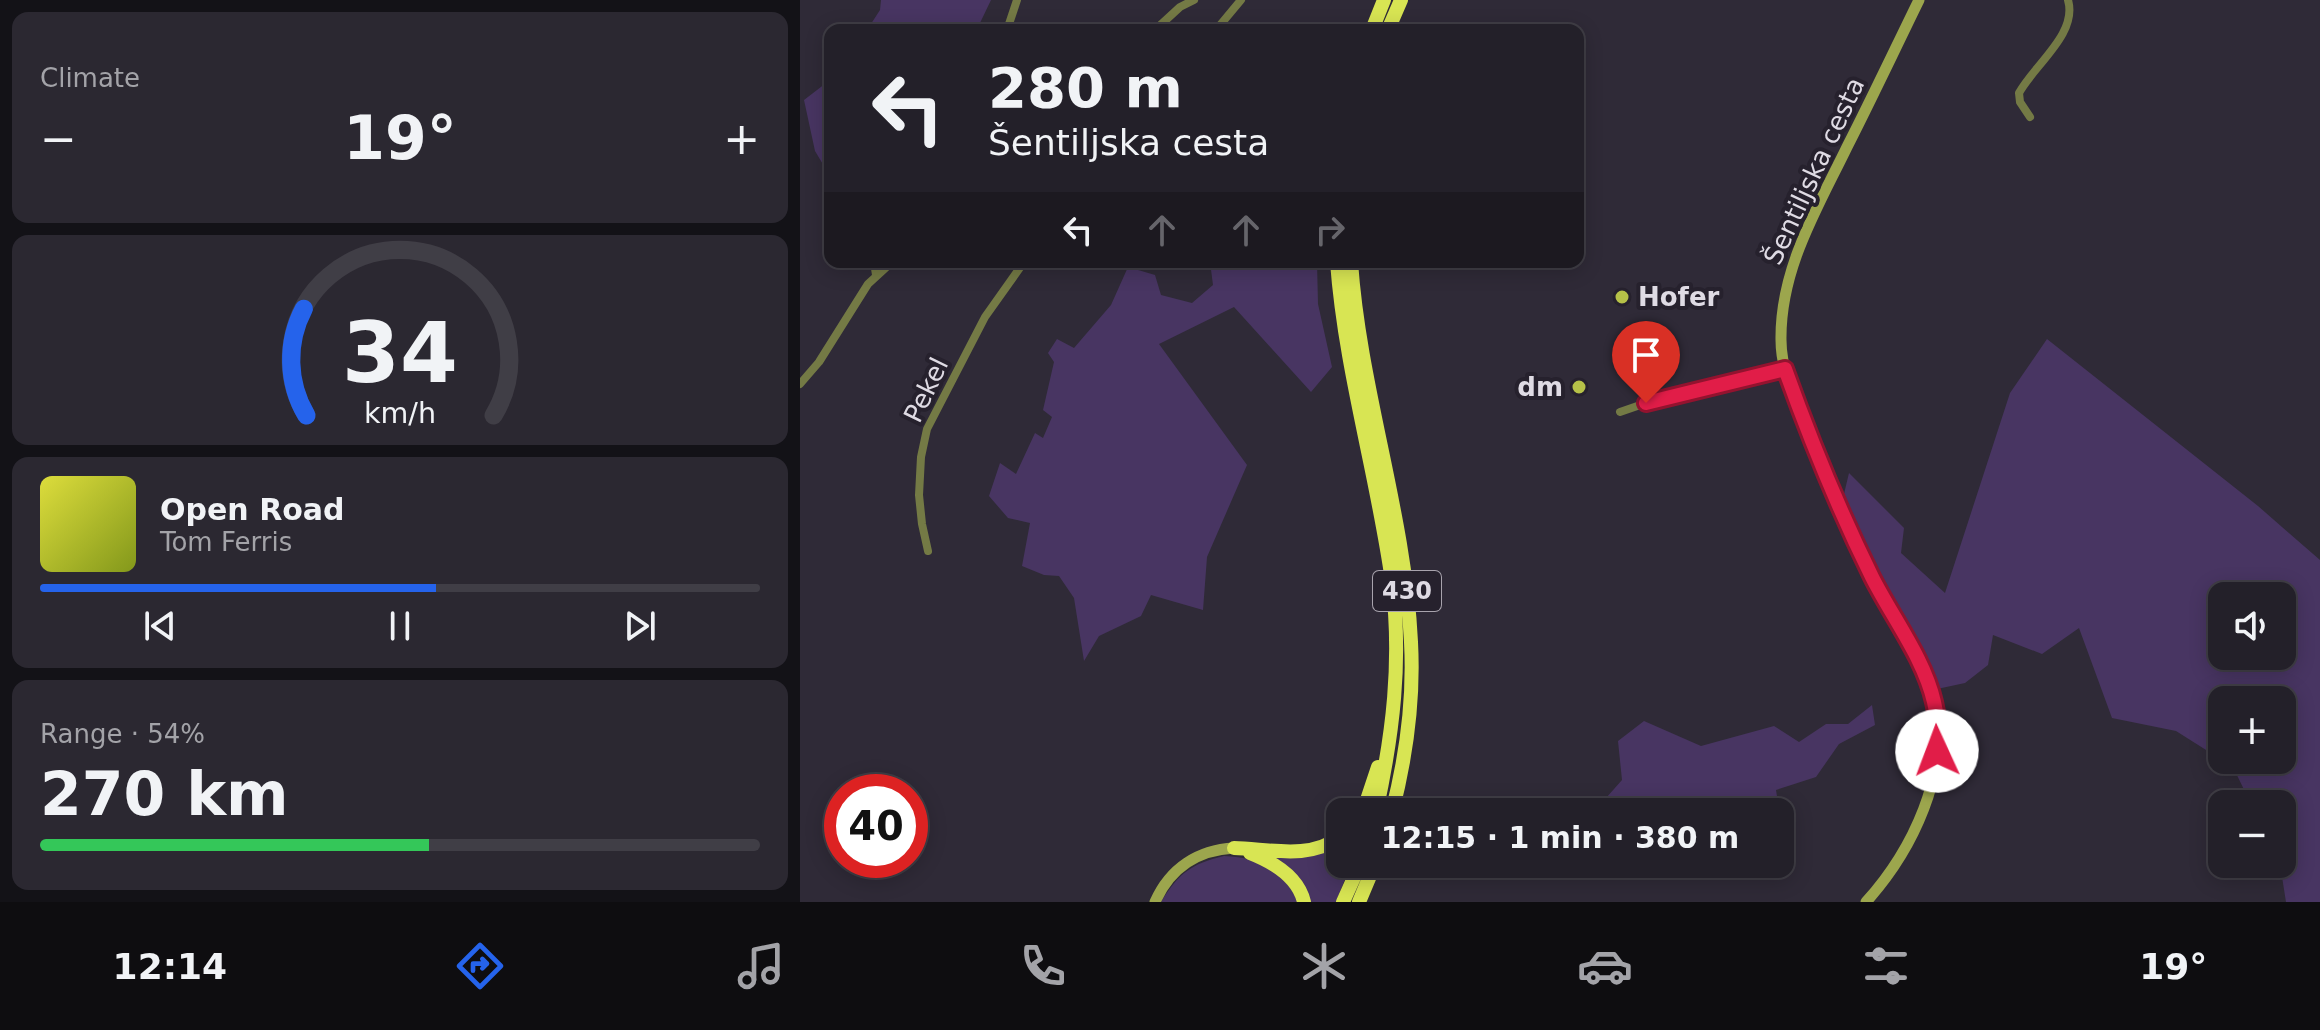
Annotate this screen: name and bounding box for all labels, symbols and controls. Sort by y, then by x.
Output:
text: 280 m [988,55,1183,120]
icon: left [856,56,960,160]
text: Climate [40,63,140,93]
street label: Šentiljska cesta [1757,72,1871,269]
text: 19° [343,103,457,173]
text: − [40,113,77,164]
text: + [723,113,760,164]
text: Šentiljska cesta [988,122,1269,163]
icon: left [1056,208,1100,252]
icon: ahead [1140,208,1184,252]
icon: ahead [1224,208,1268,252]
icon: right [1308,208,1352,252]
place label: Hofer [1638,282,1720,312]
marker: Hofer [1613,288,1631,306]
text: 34 [342,304,458,401]
pin [1612,321,1680,403]
icon: arrive [1624,333,1668,377]
street label: Pekel [898,353,954,427]
place label: dm [1517,372,1563,402]
marker: dm [1570,378,1588,396]
text: km/h [364,396,436,430]
text: Open Road [160,492,345,527]
text: Tom Ferris [160,527,292,557]
road number: 430 [1373,571,1441,611]
map controls [2208,582,2296,878]
button: sound [2208,582,2296,670]
icon: previous [138,604,182,648]
icon: pause [378,604,422,648]
icon: next [618,604,662,648]
button: + [2208,686,2296,774]
position arrow [1895,709,1979,793]
text: Range · 54% [40,719,205,749]
text: 270 km [40,759,289,829]
speed limit sign: 40 [824,774,928,878]
button: − [2208,790,2296,878]
text: 12:15 · 1 min · 380 m [1381,820,1739,855]
icon: directions [452,938,508,994]
icon: music [733,938,789,994]
icon: phone [1015,938,1071,994]
icon: climate [1296,938,1352,994]
icon: car [1577,938,1633,994]
icon: filters [1858,938,1914,994]
text: 12:14 [113,946,227,987]
text: 19° [2139,946,2207,987]

